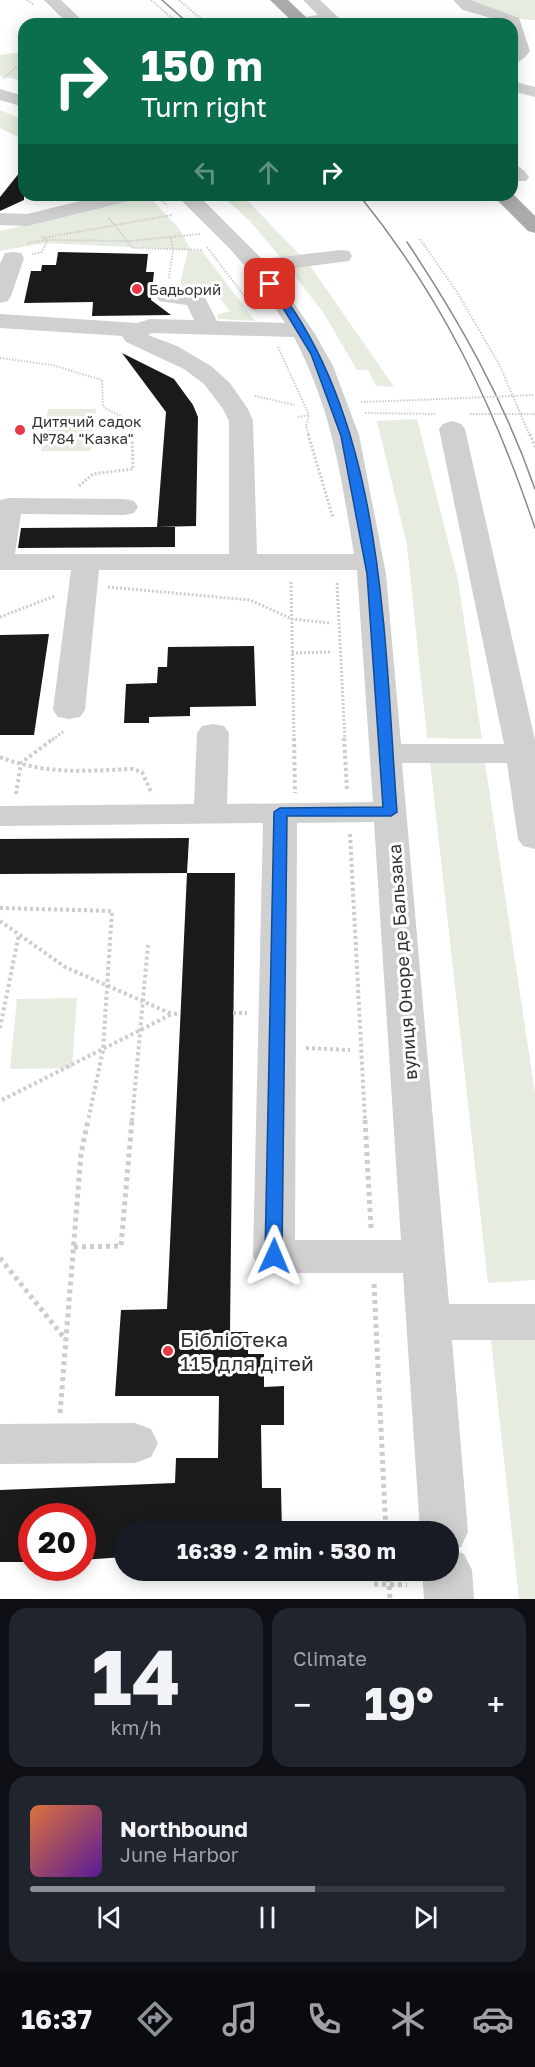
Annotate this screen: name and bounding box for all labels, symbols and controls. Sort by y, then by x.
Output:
text: 150 m [141,40,263,90]
icon: right [42,42,120,120]
text: Turn right [141,91,267,123]
icon: left [189,156,222,189]
icon: ahead [252,156,285,189]
icon: right [315,156,348,189]
pin [244,258,295,309]
icon: arrive [253,267,286,300]
place label: Бадьорий [149,280,221,298]
marker: Бадьорий [130,282,144,296]
place label: Дитячий садок №784 "Казка" [32,412,142,447]
marker: Дитячий садок №784 "Казка" [13,423,27,437]
street label: вулиця Оноре де Бальзака [383,843,421,1081]
position arrow [242,1224,306,1288]
place label: Бібліотека 115 для дітей [180,1326,314,1376]
marker: Бібліотека 115 для дітей [161,1344,175,1358]
speed limit sign: 20 [18,1503,96,1581]
text: 16:39 · 2 min · 530 m [177,1537,396,1564]
text: 14 [92,1629,180,1722]
text: Climate [293,1646,367,1670]
text: 19° [364,1676,434,1730]
text: − [293,1685,311,1724]
text: + [487,1685,505,1724]
text: km/h [111,1715,161,1739]
text: Northbound [120,1815,248,1842]
text: June Harbor [120,1842,239,1866]
icon: previous [93,1901,126,1934]
icon: pause [251,1901,284,1934]
icon: next [409,1901,442,1934]
icon: directions [134,1998,176,2040]
icon: music [219,1998,261,2040]
icon: phone [303,1998,345,2040]
icon: climate [387,1998,429,2040]
icon: car [472,1998,514,2040]
text: 16:37 [21,2003,92,2035]

